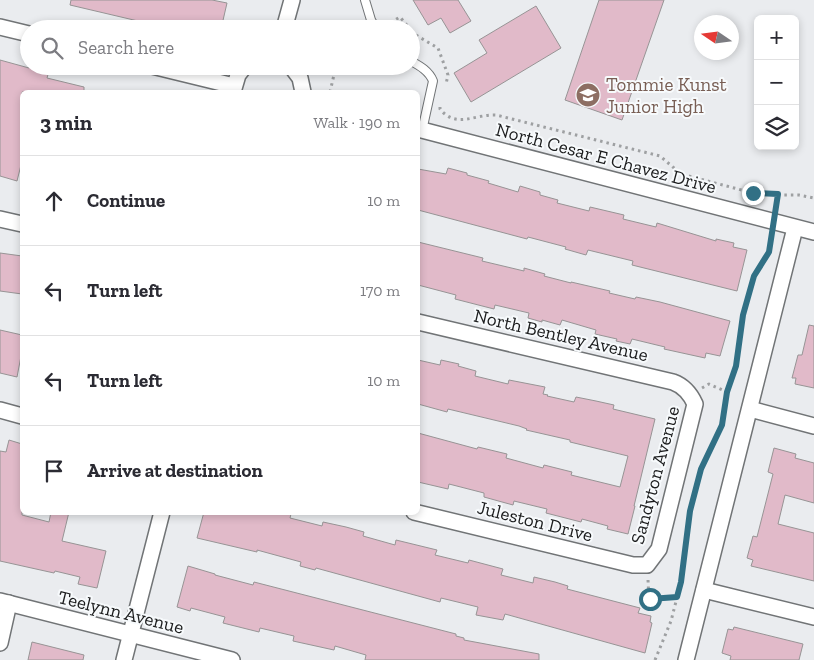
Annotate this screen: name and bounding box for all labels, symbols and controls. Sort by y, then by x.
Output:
north arrow [694,15,739,60]
map controls [754,15,799,150]
button: + [754,15,799,60]
search box [20,20,420,75]
icon: search [38,34,66,62]
text: Search here [78,36,174,59]
button: − [754,60,799,105]
place label: Tommie Kunst Junior High [606,73,727,118]
school or university icon: Tommie Kunst Junior High [575,82,601,108]
button: layers [754,105,799,150]
text: 3 min [40,110,92,135]
text: Walk · 190 m [313,113,400,132]
street label: North Cesar E Chavez Drive [493,117,719,199]
route end [742,182,765,205]
icon: ahead [40,187,68,215]
text: Continue [87,189,165,212]
text: 10 m [367,191,400,210]
icon: left [40,277,68,305]
text: Turn left [87,279,162,302]
text: 170 m [360,281,400,300]
street label: North Bentley Avenue [472,304,651,366]
icon: left [40,367,68,395]
text: Turn left [87,369,162,392]
text: 10 m [367,371,400,390]
street label: Sandyton Avenue [626,403,684,546]
icon: arrive [40,457,68,485]
text: Arrive at destination [87,459,263,482]
street label: Juleston Drive [475,496,595,546]
street label: Teelynn Avenue [56,585,186,639]
route start [639,588,662,611]

